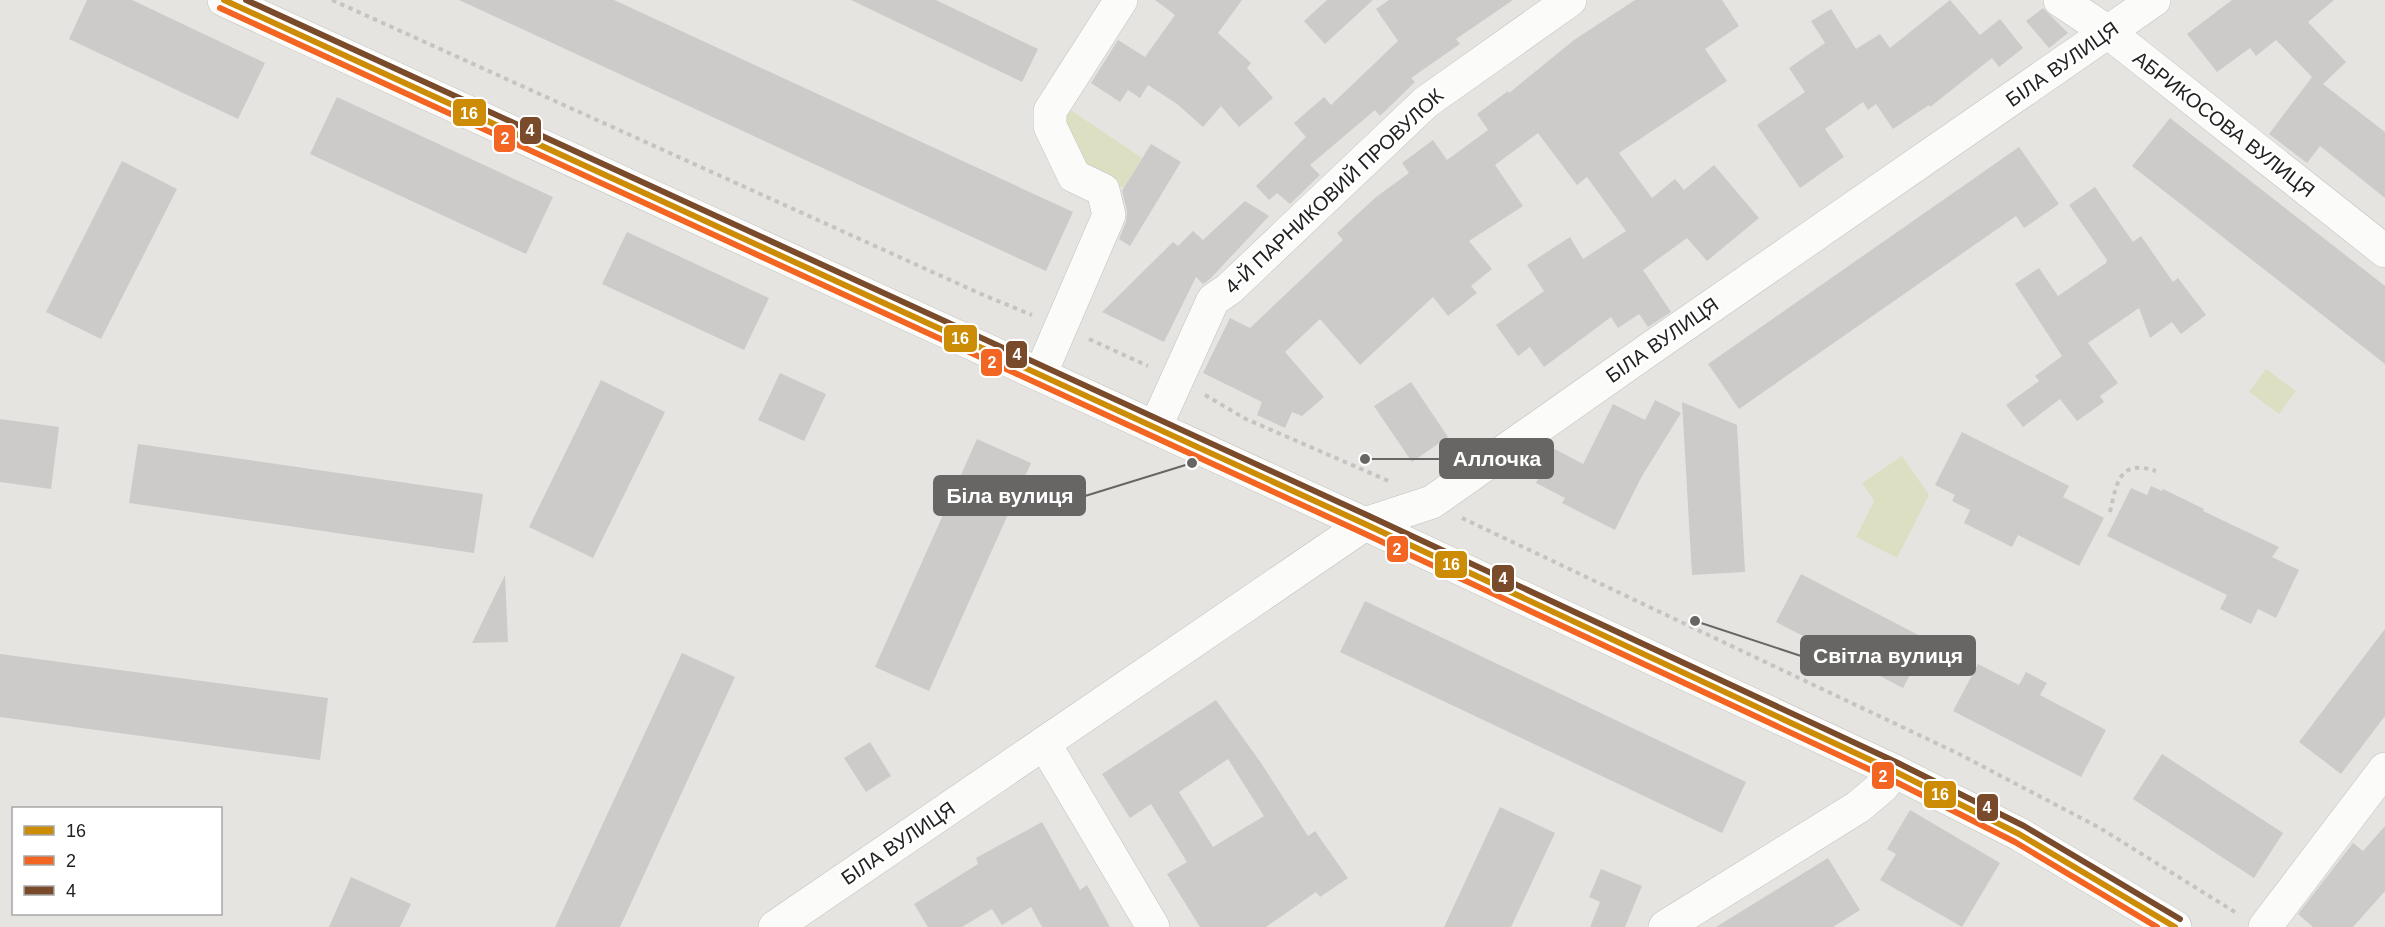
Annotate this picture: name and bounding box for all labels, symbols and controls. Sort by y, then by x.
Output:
street label: БІЛА ВУЛИЦЯ [2002,17,2122,111]
street label: АБРИКОСОВА ВУЛИЦЯ [2129,46,2319,202]
street label: 4-Й ПАРНИКОВИЙ ПРОВУЛОК [1220,83,1448,298]
line badge: 16 [452,98,487,127]
text: 16 [460,105,478,122]
line badge: 4 [519,116,542,145]
text: 4 [526,122,535,139]
line badge: 2 [493,124,516,153]
text: 2 [501,130,510,147]
street label: БІЛА ВУЛИЦЯ [1602,293,1722,387]
line badge: 16 [943,324,978,353]
text: 16 [951,330,969,347]
line badge: 4 [1005,340,1028,369]
text: 4 [1013,346,1022,363]
line badge: 2 [980,348,1003,377]
text: 2 [988,354,997,371]
callout: Аллочка [1440,439,1553,478]
text: Аллочка [1453,447,1541,470]
callout: Біла вулиця [934,476,1085,515]
text: Біла вулиця [947,484,1073,507]
line badge: 2 [1386,535,1409,563]
text: 2 [1393,541,1402,558]
line badge: 16 [1434,550,1468,579]
text: 16 [1442,556,1460,573]
line badge: 4 [1491,564,1515,593]
text: 4 [1499,570,1508,587]
callout: Світла вулиця [1801,636,1975,675]
text: Світла вулиця [1813,644,1963,667]
line badge: 2 [1871,761,1895,790]
text: 2 [1879,768,1888,785]
line badge: 16 [1923,780,1957,809]
text: 16 [1931,786,1949,803]
line badge: 4 [1976,793,1999,822]
street label: БІЛА ВУЛИЦЯ [837,797,959,889]
text: 4 [1983,799,1992,816]
legend [12,807,222,915]
text: 16 [66,821,86,841]
text: 2 [66,851,76,871]
text: 4 [66,881,76,901]

